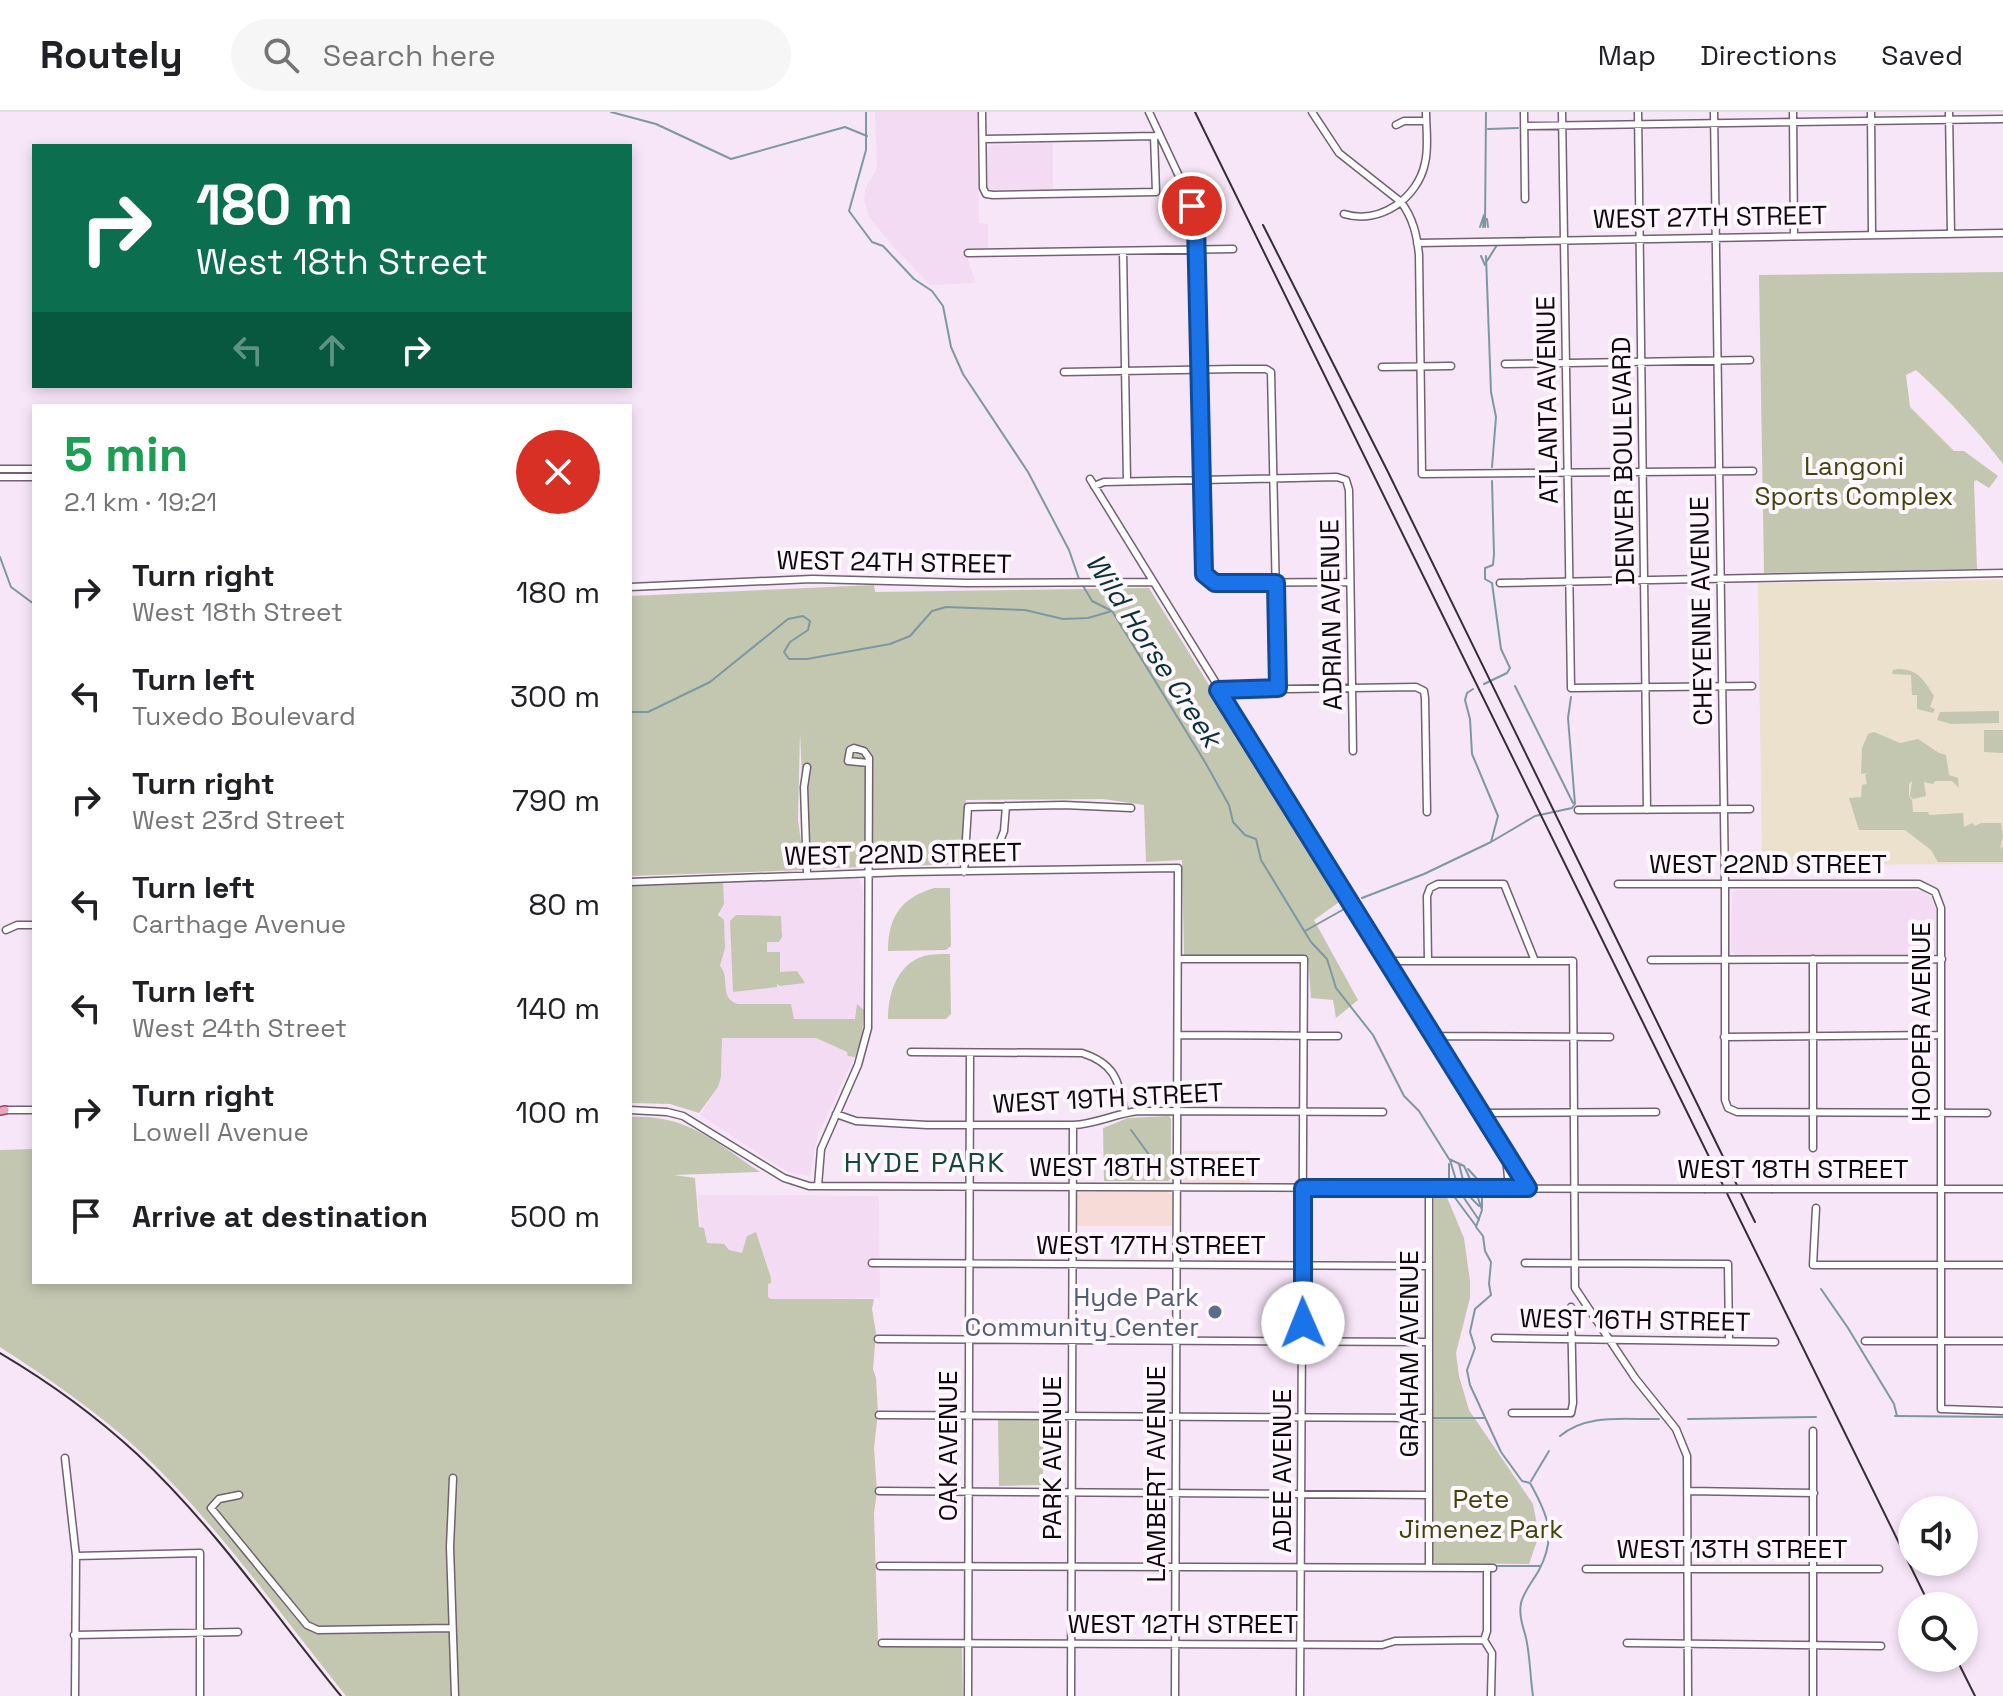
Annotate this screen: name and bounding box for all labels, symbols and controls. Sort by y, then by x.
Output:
search box [231,19,791,91]
text: Routely [40,31,183,79]
icon: search [259,33,303,77]
text: Search here [323,36,496,75]
text: Map [1598,37,1656,73]
text: Directions [1700,37,1837,73]
text: Saved [1881,37,1963,73]
text: 180 m [196,169,353,240]
pin [1158,172,1226,240]
icon: right [64,176,168,280]
icon: arrive [1170,184,1214,228]
street label: WEST 27TH STREET [1593,198,1827,236]
text: West 18th Street [196,239,488,285]
street label: ATLANTA AVENUE [1528,296,1566,504]
icon: left [226,328,270,372]
icon: ahead [310,328,354,372]
icon: right [394,328,438,372]
street label: DENVER BOULEVARD [1604,336,1642,586]
text: 5 min [64,424,188,485]
button: close [516,430,600,514]
park label: Langoni Sports Complex [1754,449,1954,513]
text: 2.1 km · 19:21 [64,485,217,519]
street label: CHEYENNE AVENUE [1682,496,1720,726]
street label: ADRIAN AVENUE [1312,519,1350,711]
street label: WEST 24TH STREET [776,543,1012,581]
water label: Wild Horse Creek [1078,546,1232,756]
text: Turn right [132,556,275,595]
icon: right [64,570,108,614]
text: 180 m [516,573,600,612]
text: West 18th Street [132,595,343,629]
text: Turn left [132,660,255,699]
icon: left [64,674,108,718]
text: 300 m [510,677,600,716]
text: Tuxedo Boulevard [132,699,356,733]
text: Turn right [132,764,275,803]
icon: right [64,778,108,822]
text: 790 m [512,781,600,820]
text: West 23rd Street [132,803,345,837]
street label: WEST 22ND STREET [784,835,1022,873]
street label: WEST 22ND STREET [1649,847,1887,881]
text: Turn left [132,868,255,907]
icon: left [64,882,108,926]
text: 80 m [529,885,600,924]
text: Carthage Avenue [132,907,346,941]
street label: HOOPER AVENUE [1904,922,1938,1122]
text: Turn left [132,972,255,1011]
icon: left [64,986,108,1030]
text: 140 m [516,989,600,1028]
text: West 24th Street [132,1011,347,1045]
street label: WEST 19TH STREET [992,1075,1224,1121]
text: Turn right [132,1076,275,1115]
icon: right [64,1090,108,1134]
text: 100 m [515,1093,600,1132]
text: Lowell Avenue [132,1115,309,1149]
district label: HYDE PARK [844,1144,1006,1180]
street label: WEST 18TH STREET [1029,1150,1261,1184]
street label: WEST 18TH STREET [1677,1152,1909,1186]
icon: arrive [64,1194,108,1238]
text: Arrive at destination [132,1197,428,1236]
text: 500 m [510,1197,600,1236]
street label: WEST 17TH STREET [1036,1228,1266,1262]
street label: GRAHAM AVENUE [1392,1250,1426,1458]
place label: Hyde Park Community Center [965,1280,1199,1344]
position arrow [1261,1281,1345,1365]
street label: WEST 16TH STREET [1519,1301,1751,1339]
marker: Hyde Park Community Center [1206,1303,1224,1321]
street label: LAMBERT AVENUE [1139,1366,1173,1582]
street label: OAK AVENUE [931,1371,965,1521]
street label: PARK AVENUE [1035,1376,1069,1540]
street label: ADEE AVENUE [1265,1389,1299,1553]
park label: Pete Jimenez Park [1399,1482,1563,1546]
map controls [1898,1496,1978,1672]
button: sound [1898,1496,1978,1576]
street label: WEST 13TH STREET [1617,1532,1847,1566]
button: search [1898,1592,1978,1672]
street label: WEST 12TH STREET [1068,1607,1298,1641]

